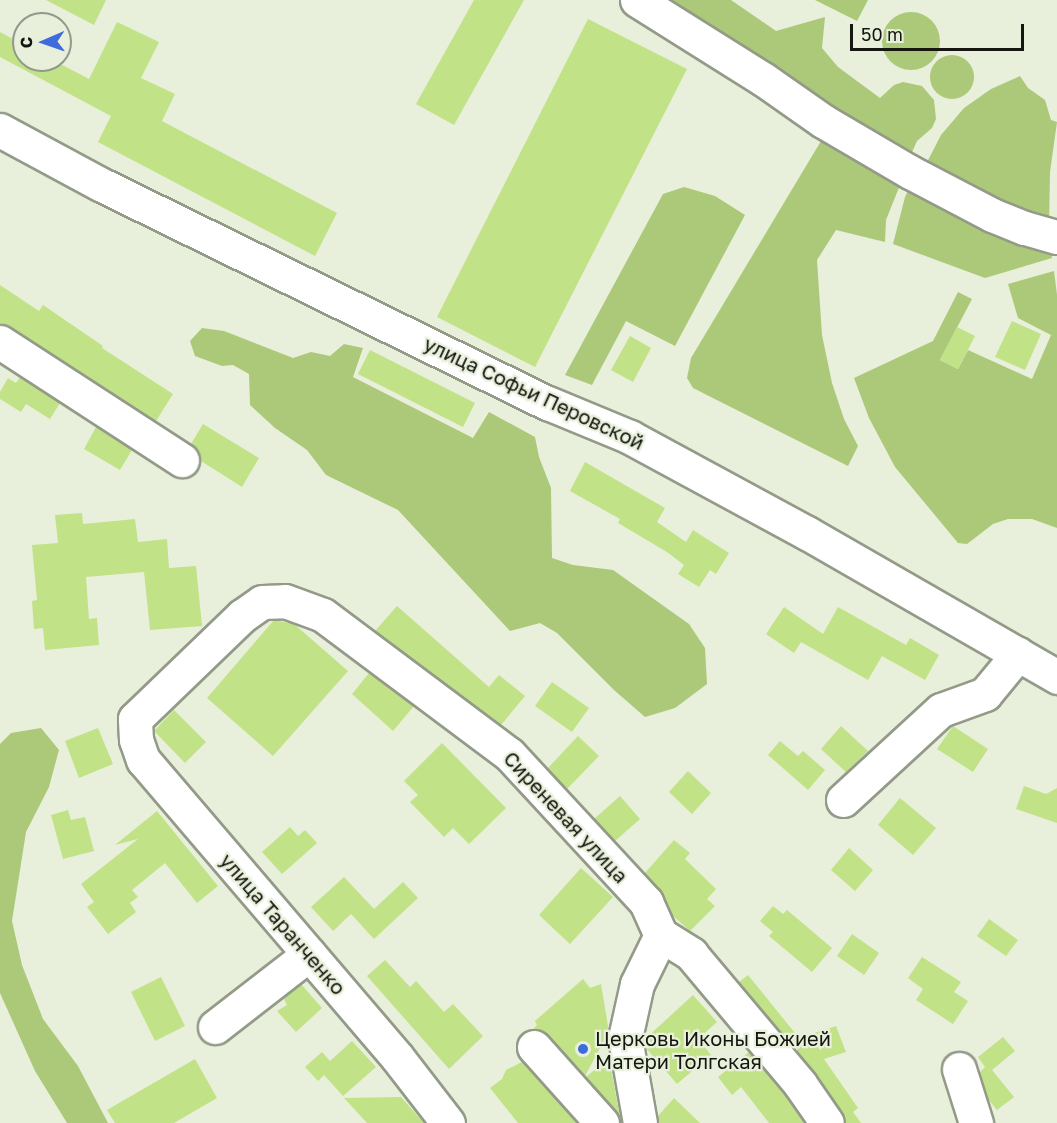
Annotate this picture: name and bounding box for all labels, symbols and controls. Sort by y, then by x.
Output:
north arrow [12,12,72,72]
scale bar [853,12,1027,50]
text: 50 m [861,23,903,45]
text: С [16,37,36,49]
street label: улица Софьи Перовской [420,331,648,455]
street label: Сиреневая улица [499,746,633,888]
street label: улица Таранченко [215,848,351,1000]
place label: Церковь Иконы Божией Матери Толгская [595,1026,831,1073]
marker: Церковь Иконы Божией Матери Толгская [576,1042,590,1056]

